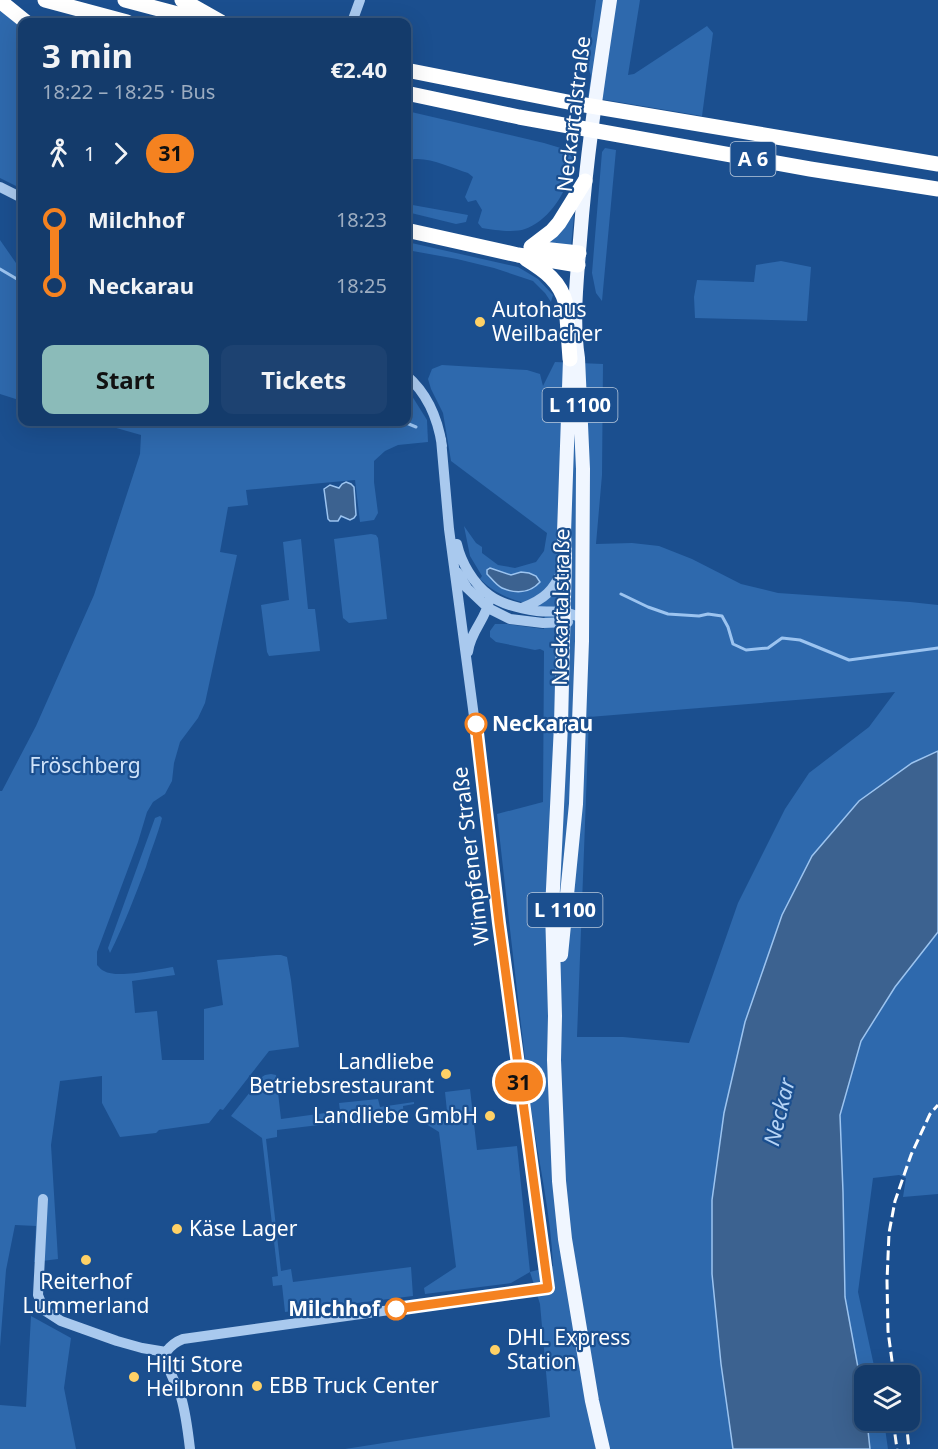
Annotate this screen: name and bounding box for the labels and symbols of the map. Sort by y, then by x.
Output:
street label: Neckartalstraße [550,34,596,194]
road number: A 6 [730,142,776,176]
place label: Autohaus Weilbacher [492,295,602,347]
marker: Autohaus Weilbacher [473,315,487,329]
road number: L 1100 [542,388,618,422]
street label: Neckartalstraße [545,528,575,686]
place label: Neckarau [492,709,593,737]
marker: Neckarau [465,713,487,735]
park label: Fröschberg [29,751,141,779]
street label: Wimpfener Straße [445,765,495,947]
road number: L 1100 [528,893,602,927]
place label: Landliebe Betriebsrestaurant [249,1047,434,1099]
line badge: 31 [492,1062,546,1102]
marker: Landliebe Betriebsrestaurant [439,1067,453,1081]
water label: Neckar [755,1074,801,1149]
place label: Landliebe GmbH [313,1101,478,1129]
marker: Landliebe GmbH [483,1109,497,1123]
place label: Käse Lager [189,1214,298,1242]
marker: Käse Lager [170,1222,184,1236]
marker: Reiterhof Lummerland [79,1253,93,1267]
place label: Reiterhof Lummerland [23,1267,149,1319]
place label: Milchhof [288,1294,382,1322]
marker: Milchhof [385,1298,407,1320]
place label: DHL Express Station [507,1323,630,1375]
marker: DHL Express Station [488,1343,502,1357]
place label: Hilti Store Heilbronn [146,1350,244,1402]
marker: Hilti Store Heilbronn [127,1370,141,1384]
place label: EBB Truck Center [269,1371,439,1399]
marker: EBB Truck Center [250,1379,264,1393]

